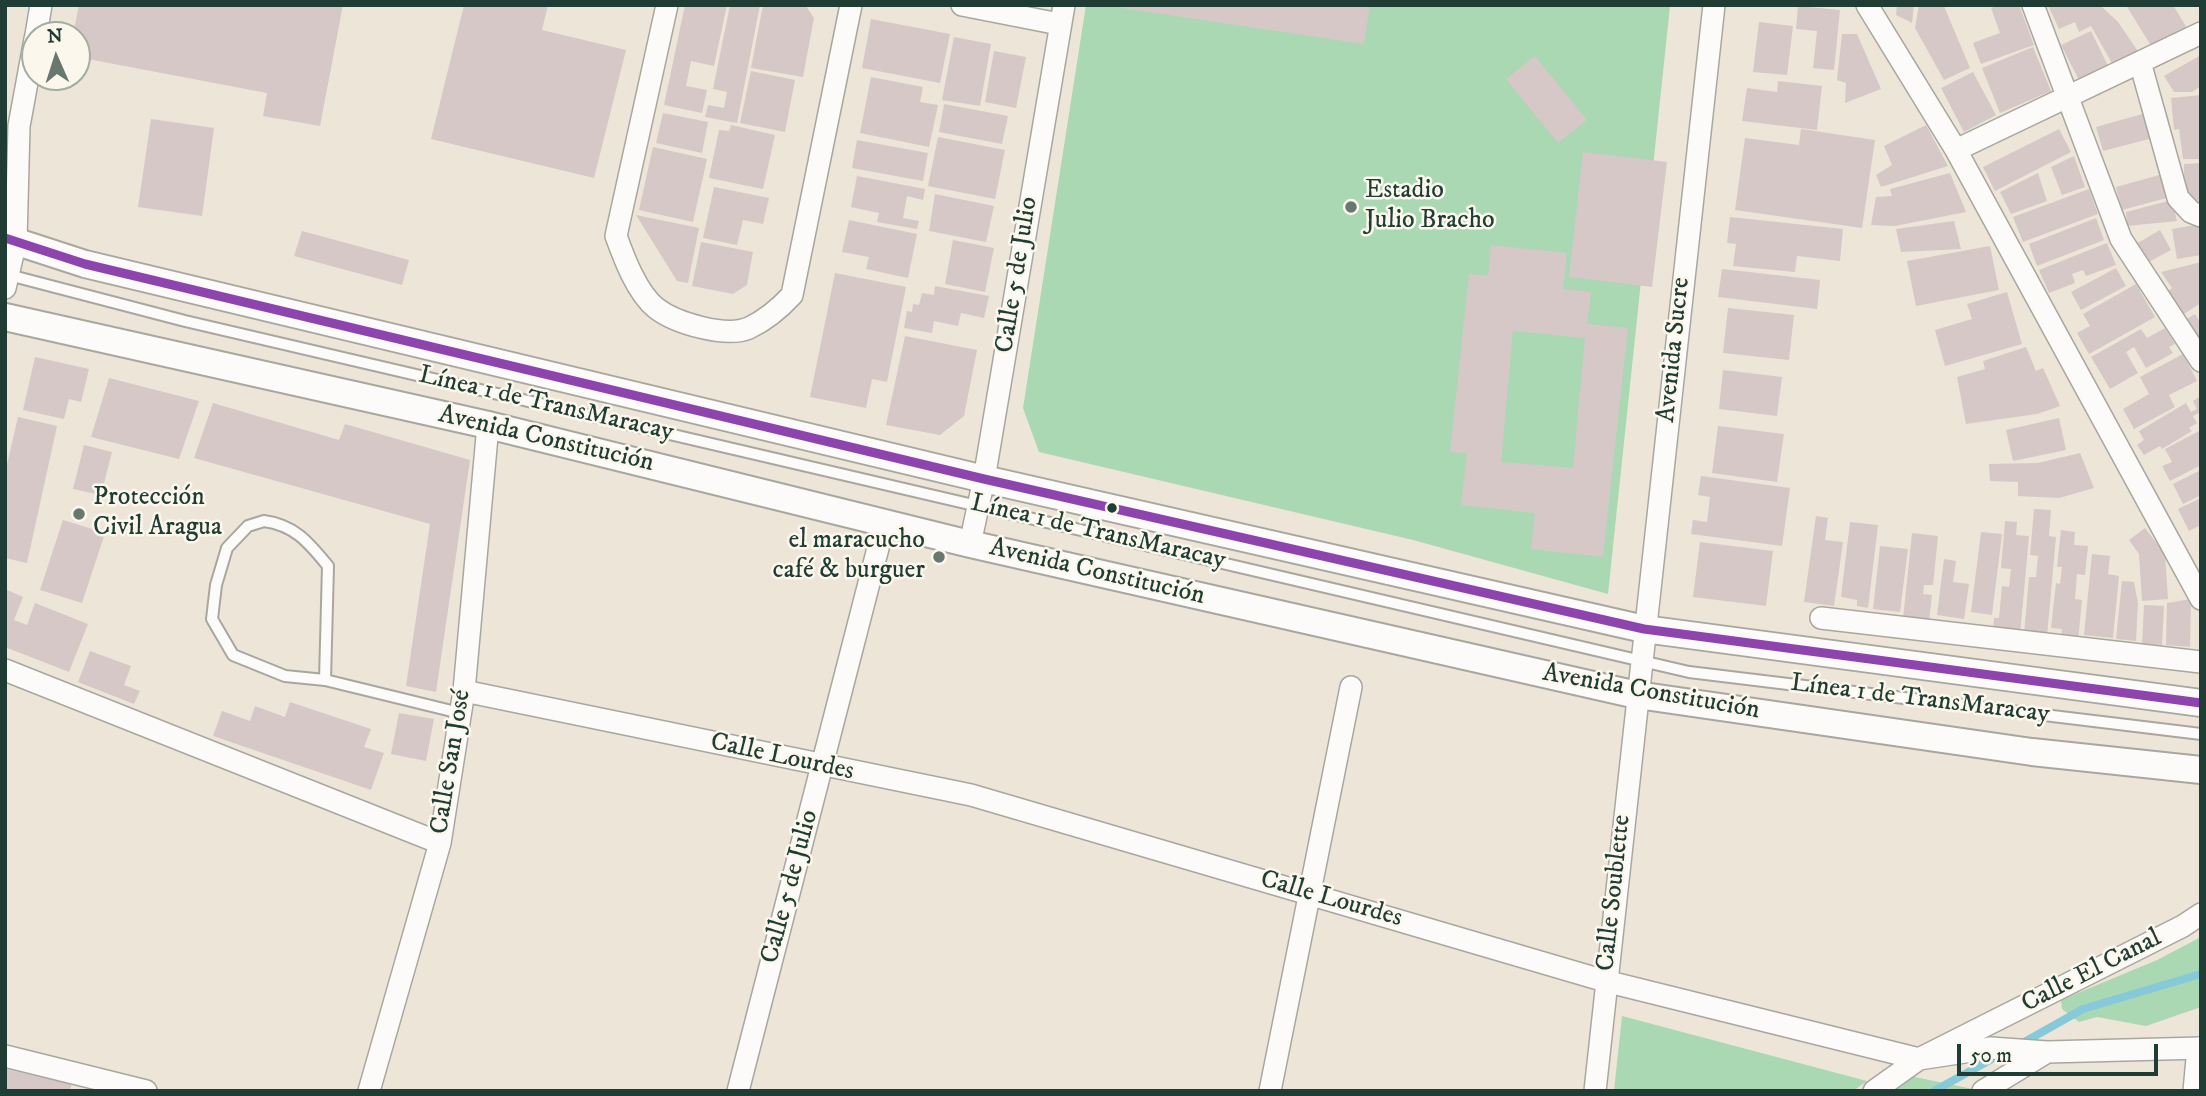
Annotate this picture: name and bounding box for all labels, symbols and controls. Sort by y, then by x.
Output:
north arrow [21,21,91,91]
text: N [47,25,63,48]
place label: Estadio Julio Bracho [1365,176,1495,238]
street label: Calle 5 de Julio [990,195,1046,355]
marker: Estadio Julio Bracho [1343,199,1359,215]
street label: Avenida Sucre [1652,276,1698,424]
street label: Línea 1 de TransMaracay [415,360,677,450]
street label: Avenida Constitución [435,400,657,480]
place label: Protección Civil Aragua [93,483,222,544]
street label: Línea 1 de TransMaracay [967,488,1229,578]
unlabelled marker [1105,501,1119,515]
marker: Protección Civil Aragua [71,506,87,522]
place label: el maracucho café & burguer [773,526,925,588]
street label: Avenida Constitución [986,533,1208,613]
marker: el maracucho café & burguer [931,549,947,565]
street label: Avenida Constitución [1540,659,1762,727]
street label: Línea 1 de TransMaracay [1789,669,2051,731]
street label: Calle San José [425,687,479,837]
street label: Calle Lourdes [707,728,857,788]
street label: Calle 5 de Julio [756,807,826,967]
street label: Calle Soublette [1591,813,1639,973]
street label: Calle Lourdes [1256,865,1406,935]
street label: Calle El Canal [2017,923,2167,1021]
scale bar [1961,1030,2162,1074]
text: 50 m [1970,1043,2012,1069]

